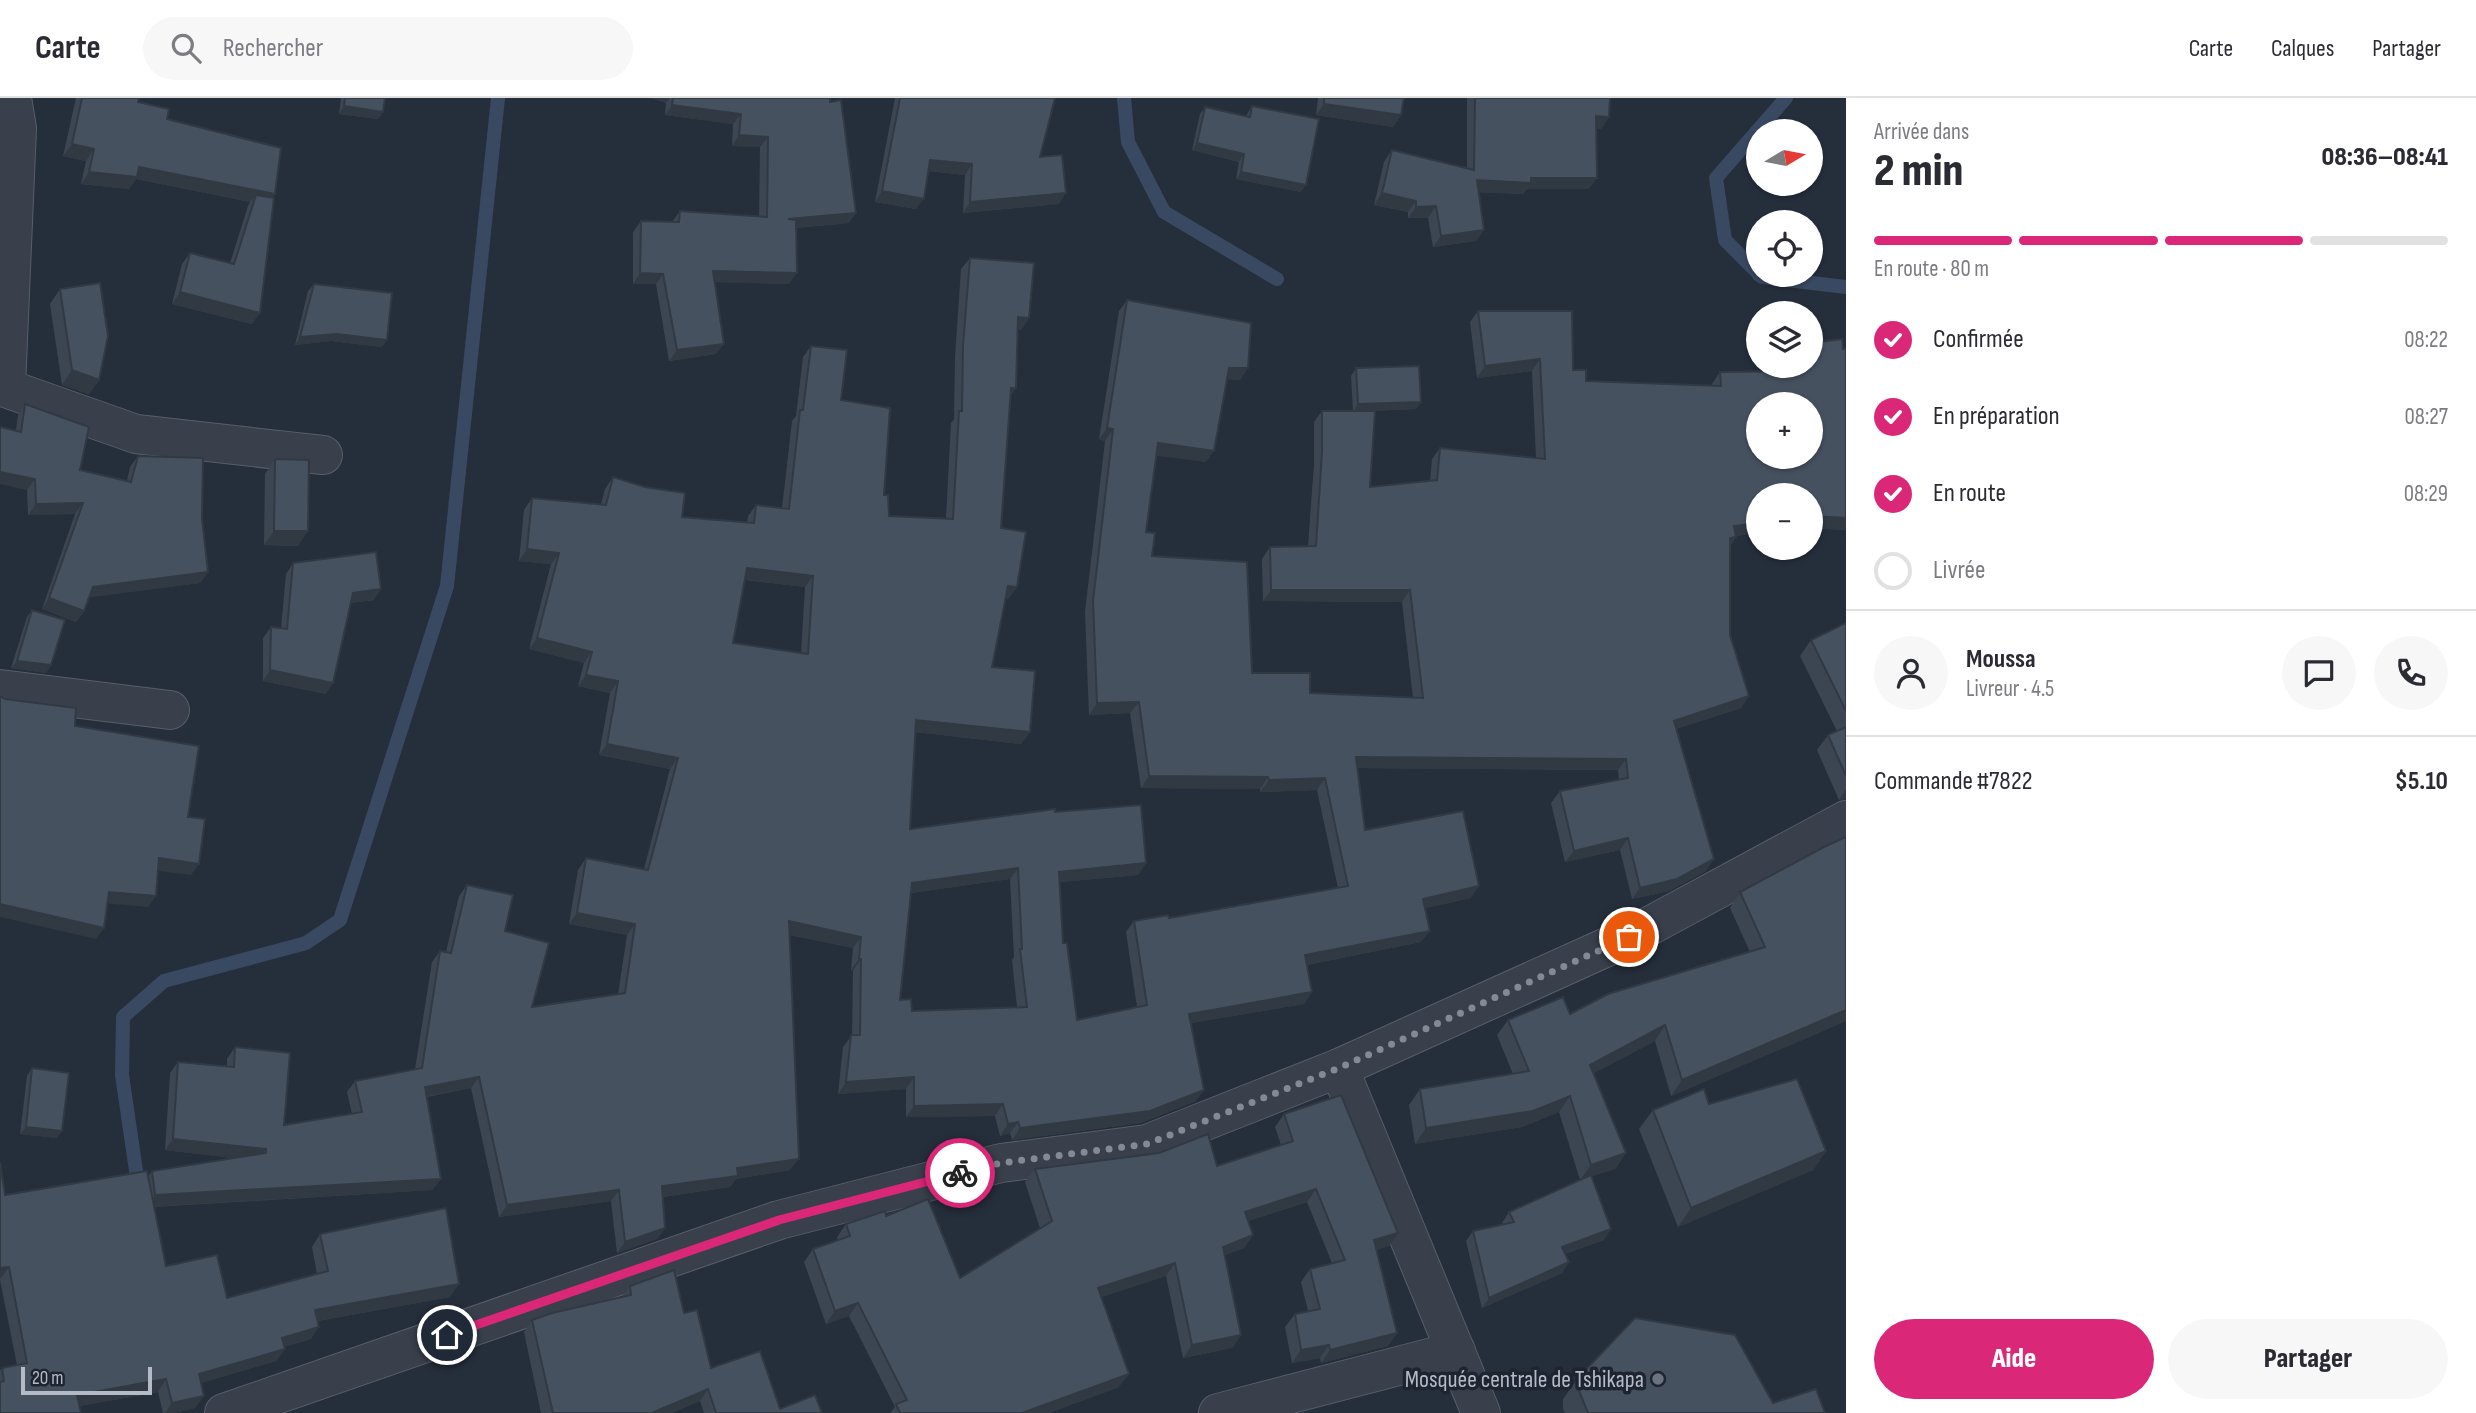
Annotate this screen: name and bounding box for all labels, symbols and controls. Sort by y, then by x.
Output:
search box [143,17,633,80]
text: Carte [35,28,101,68]
icon: search [167,29,205,67]
text: Rechercher [223,33,323,64]
text: Carte [2189,34,2233,63]
text: Calques [2271,34,2334,63]
text: Partager [2372,34,2441,63]
text: Arrivée dans [1874,118,1969,146]
north arrow [1746,119,1824,196]
map controls [1746,119,1823,560]
text: 08:36–08:41 [2321,142,2448,173]
text: 2 min [1874,144,1963,199]
button: locate [1746,210,1823,287]
text: En route · 80 m [1874,255,1989,283]
button: layers [1746,301,1823,378]
icon: check [1874,321,1912,359]
text: Confirmée [1933,324,2024,355]
text: 08:22 [2404,326,2448,354]
button: + [1746,392,1823,469]
icon: check [1874,398,1912,436]
text: En préparation [1933,401,2060,432]
text: 08:27 [2405,403,2448,431]
icon: check [1874,475,1912,513]
text: En route [1933,478,2006,509]
text: 08:29 [2404,480,2448,508]
button: − [1746,483,1823,560]
text: Livrée [1933,555,1985,586]
button: person [1874,636,1948,710]
button: chat [2282,636,2356,710]
button: phone [2374,636,2448,710]
text: Moussa [1966,644,2036,675]
text: Livreur · 4.5 [1966,675,2054,703]
text: Commande #7822 [1874,766,2032,797]
text: $5.10 [2395,766,2448,797]
pin [1599,907,1659,967]
icon: bag [1610,918,1648,956]
courier [925,1138,995,1208]
icon: bike [941,1154,979,1192]
pin [417,1305,477,1365]
icon: home [428,1316,466,1354]
button: Aide [1874,1319,2154,1399]
button: Partager [2168,1319,2448,1399]
scale bar [21,1364,152,1396]
place label: Mosquée centrale de Tshikapa [1405,1365,1644,1394]
text: 20 m [32,1367,64,1390]
marker: Mosquée centrale de Tshikapa [1650,1371,1666,1387]

